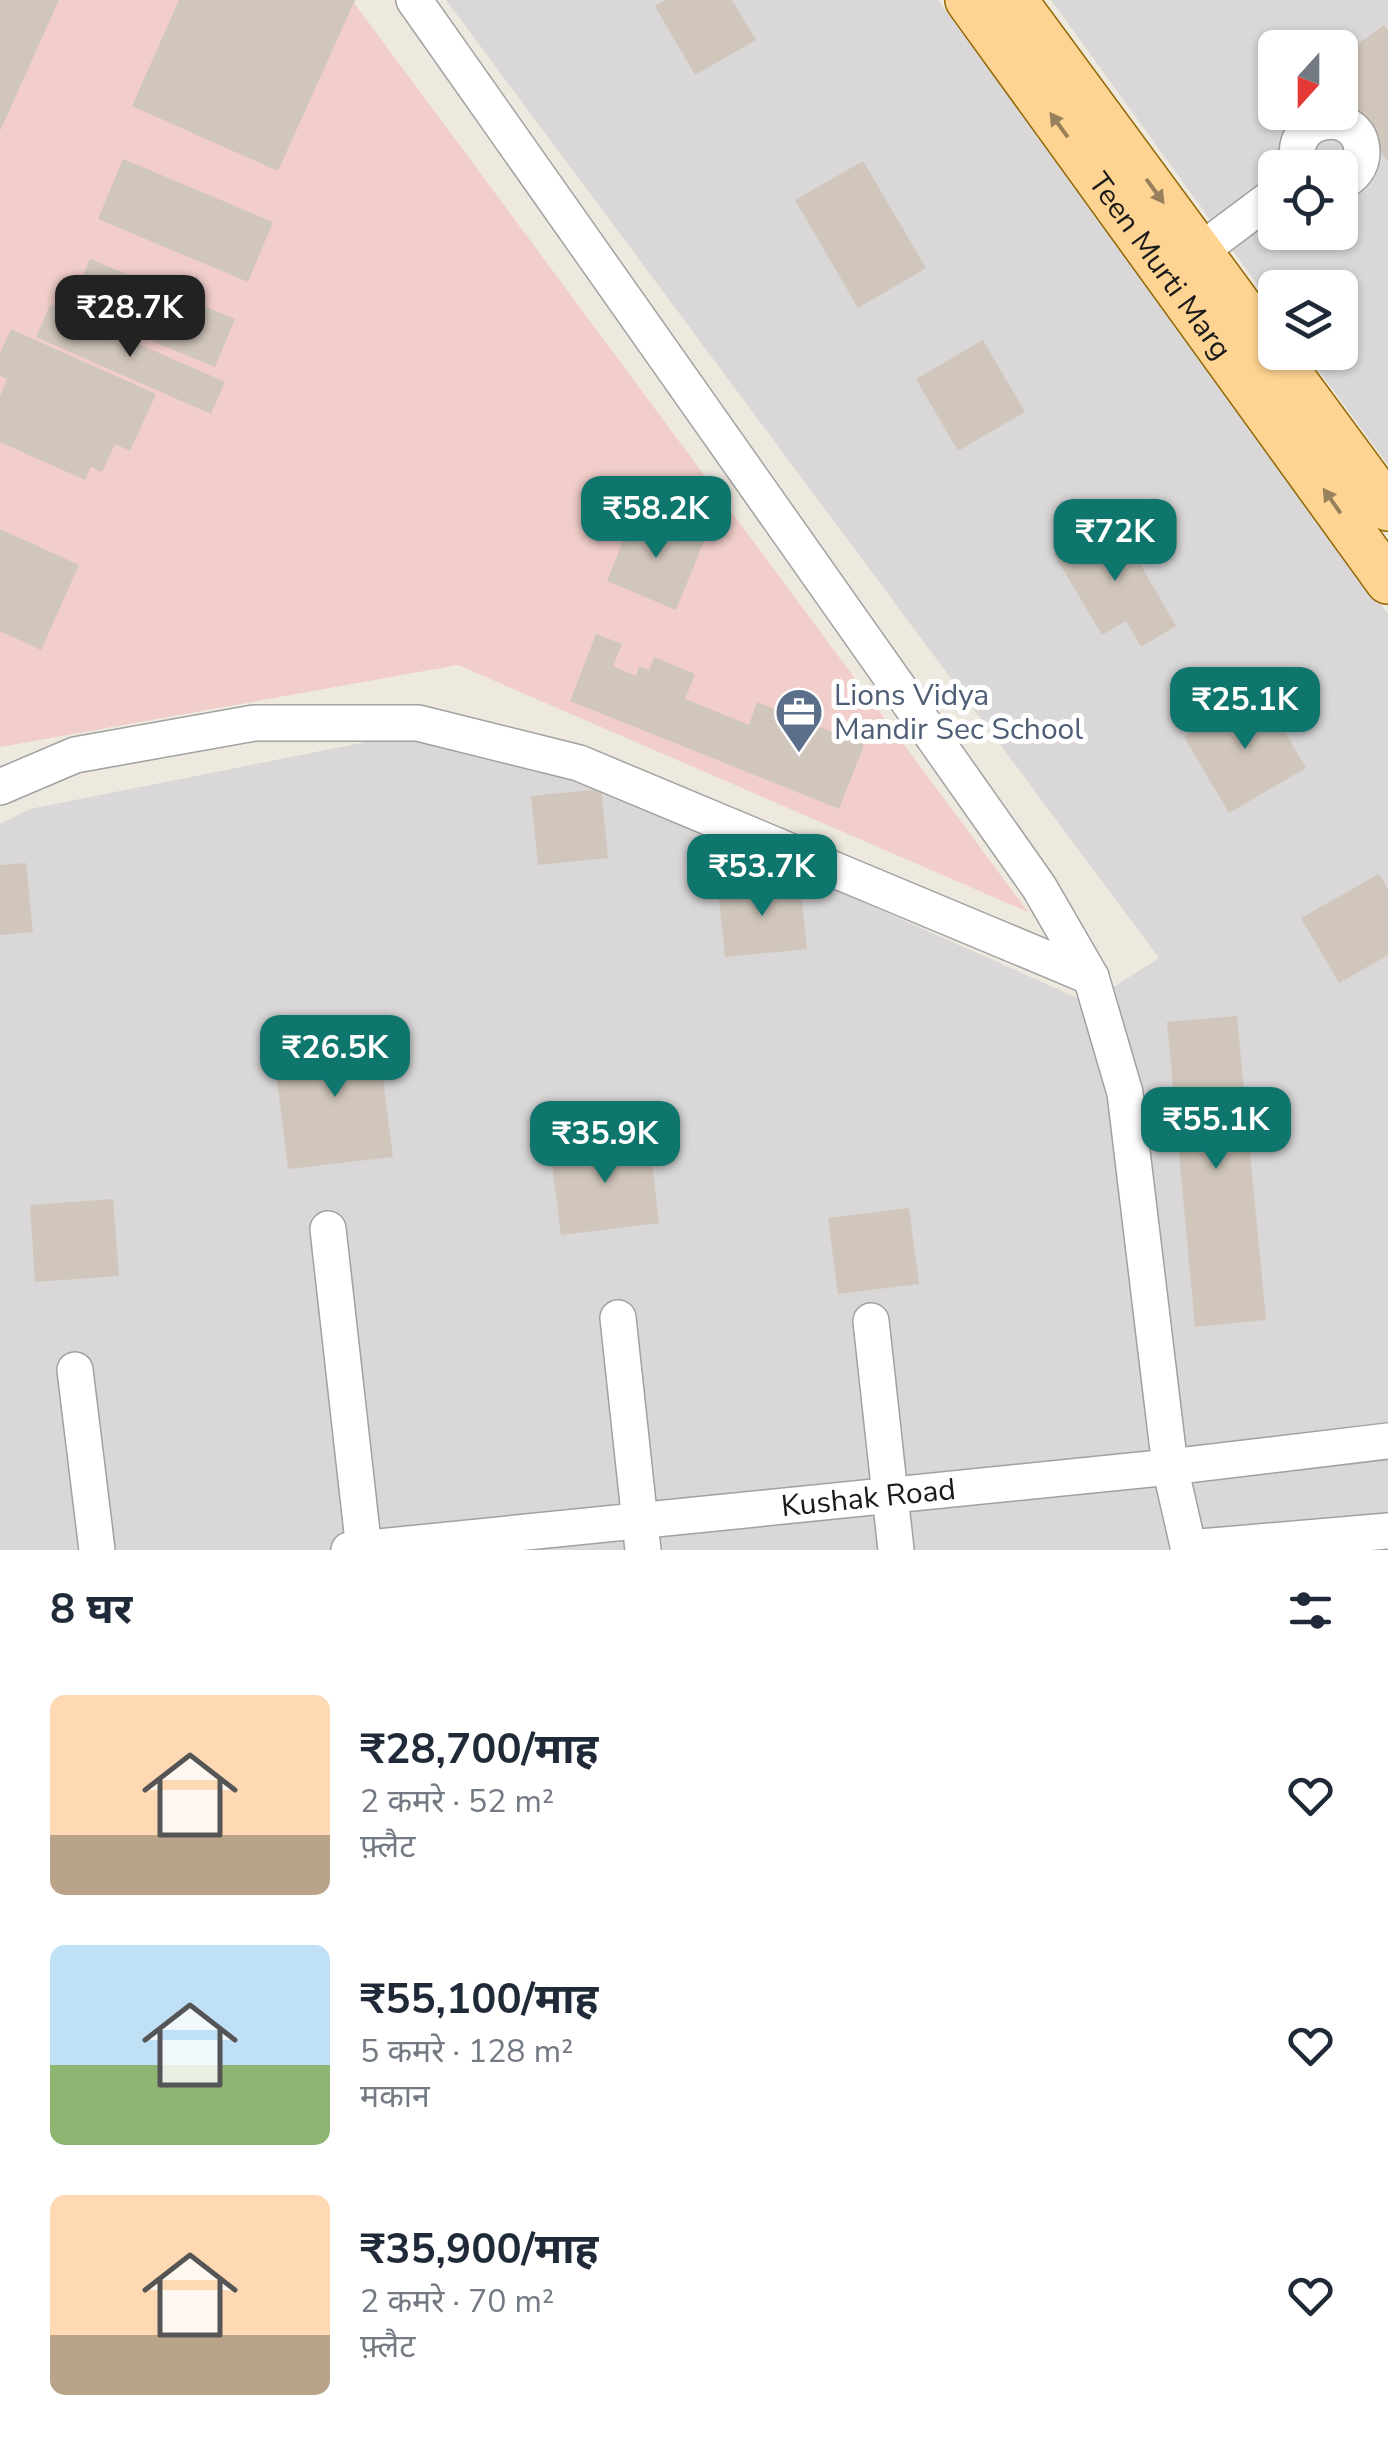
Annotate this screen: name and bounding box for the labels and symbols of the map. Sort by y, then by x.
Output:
north arrow [1258,30,1358,130]
one-way arrow [1050,112,1069,138]
street label: Teen Murti Marg [1079,164,1242,368]
one-way arrow [1145,178,1164,204]
pin: ₹28.7K [49,275,211,360]
pin: ₹58.2K [575,476,737,561]
one-way arrow [1323,488,1342,515]
pin: ₹72K [1056,499,1174,584]
pin: ₹25.1K [1164,667,1326,752]
place label: Lions Vidya Mandir Sec School [834,675,1083,750]
office icon: Lions Vidya Mandir Sec School [773,686,825,754]
pin: ₹53.7K [681,834,843,919]
pin: ₹26.5K [254,1015,416,1100]
pin: ₹55.1K [1135,1087,1297,1172]
pin: ₹35.9K [524,1101,686,1186]
street label: Kushak Road [779,1468,958,1527]

